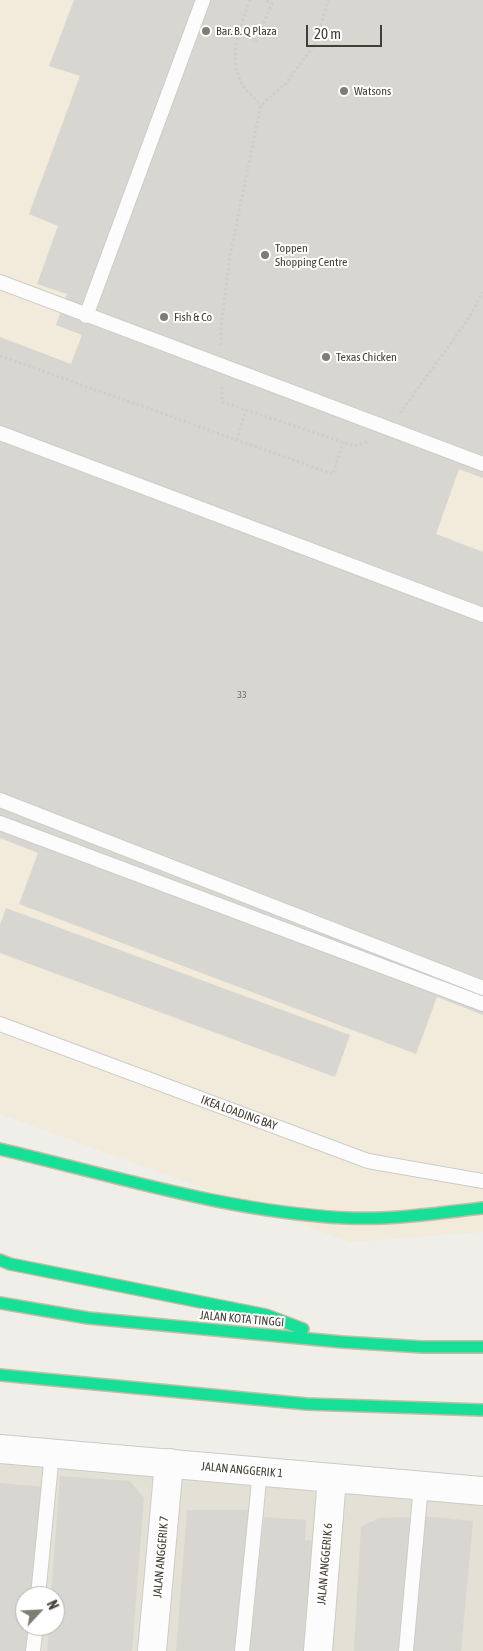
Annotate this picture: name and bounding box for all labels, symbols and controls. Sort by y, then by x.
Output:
scale bar [308,15,384,47]
place label: Bar. B. Q Plaza [216,24,277,38]
marker: Bar. B. Q Plaza [200,25,212,37]
text: 20 m [314,25,341,42]
place label: Watsons [354,84,391,98]
marker: Watsons [338,85,350,97]
place label: Toppen Shopping Centre [275,241,347,269]
marker: Toppen Shopping Centre [259,249,271,261]
place label: Fish & Co [174,310,212,324]
marker: Fish & Co [158,311,170,323]
place label: Texas Chicken [336,350,397,364]
marker: Texas Chicken [320,351,332,363]
house number: 33 [237,689,247,701]
street label: IKEA LOADING BAY [199,1093,279,1133]
street label: JALAN KOTA TINGGI [199,1308,285,1330]
street label: JALAN ANGGERIK 1 [201,1459,283,1481]
street label: JALAN ANGGERIK 7 [150,1516,172,1598]
street label: JALAN ANGGERIK 6 [314,1523,336,1605]
north arrow [15,1586,65,1636]
text: N [44,1598,62,1612]

